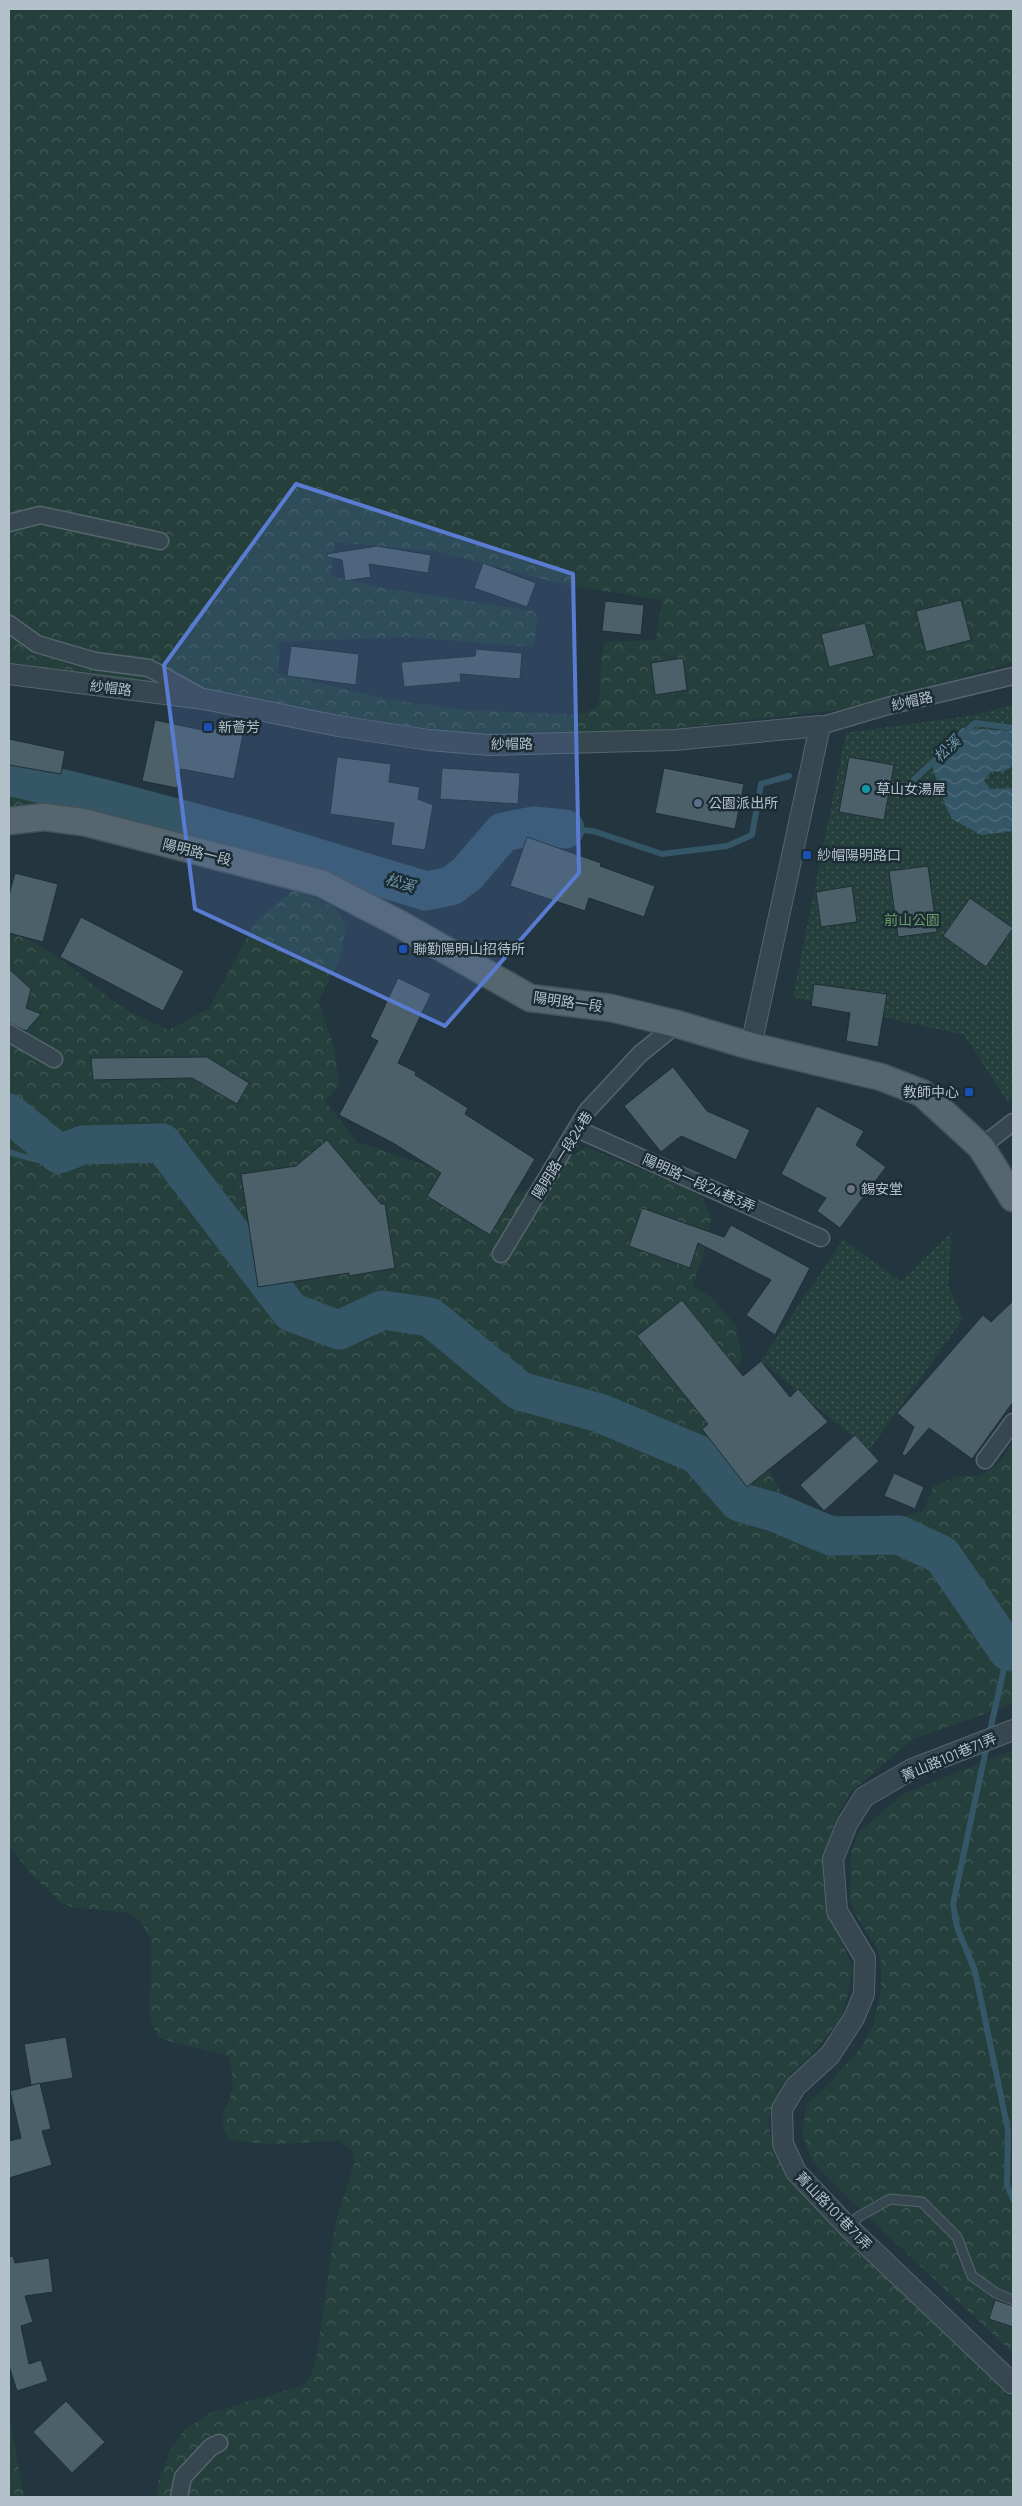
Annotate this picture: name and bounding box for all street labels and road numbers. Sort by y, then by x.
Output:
street label: 紗帽路 [89,676,133,699]
street label: 紗帽路 [889,687,934,714]
street label: 紗帽路 [491,734,533,753]
street label: 陽明路一段 [161,834,233,869]
street label: 陽明路一段 [532,987,604,1016]
street label: 陽明路一段24巷 [527,1107,596,1202]
street label: 陽明路一段24巷3弄 [640,1149,759,1216]
street label: 菁山路101巷71弄 [898,1728,999,1785]
street label: 菁山路101巷71弄 [792,2167,877,2254]

